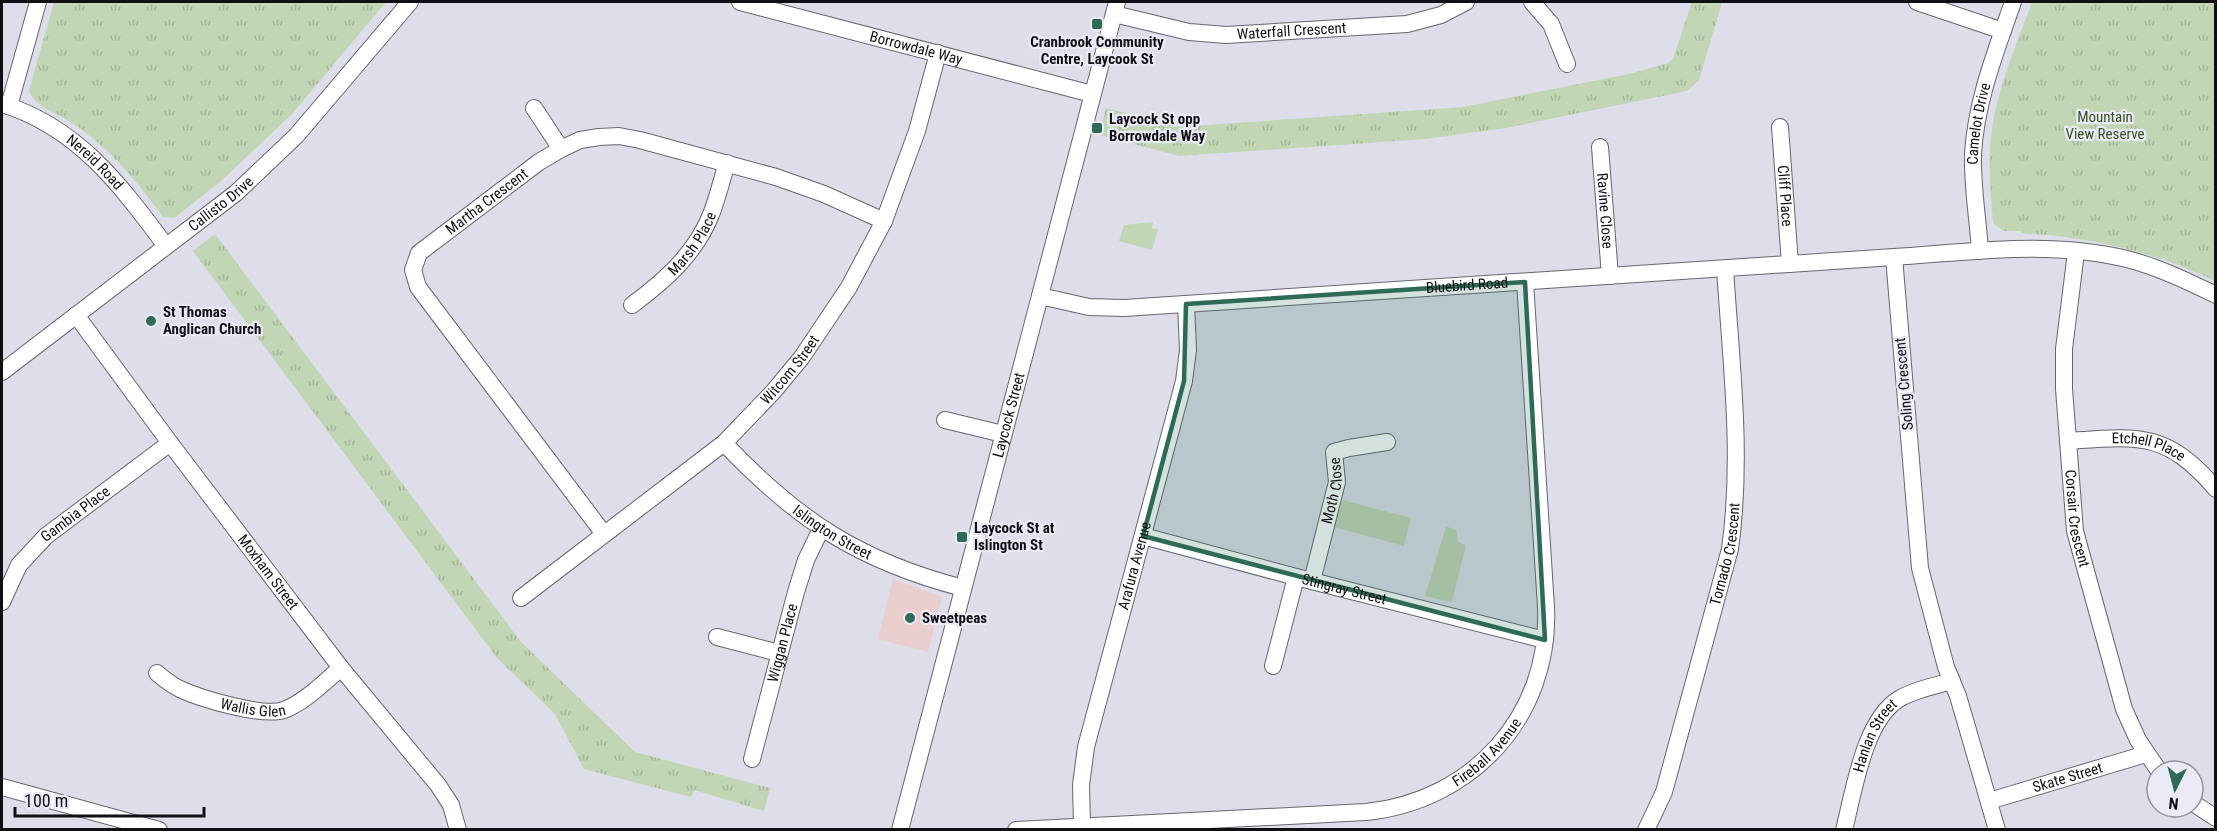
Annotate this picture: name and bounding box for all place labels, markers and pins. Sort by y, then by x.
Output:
marker: Cranbrook Community Centre, Laycook St [1090,17,1104,31]
place label: Cranbrook Community Centre, Laycook St [1030,33,1164,68]
place label: Laycock St opp Borrowdale Way [1109,110,1205,145]
marker: Laycock St opp Borrowdale Way [1090,121,1104,135]
place label: St Thomas Anglican Church [163,303,261,338]
marker: St Thomas Anglican Church [144,314,158,328]
place label: Laycock St at Islington St [974,519,1055,554]
marker: Laycock St at Islington St [955,530,969,544]
place label: Sweetpeas [922,609,987,627]
marker: Sweetpeas [903,611,917,625]

